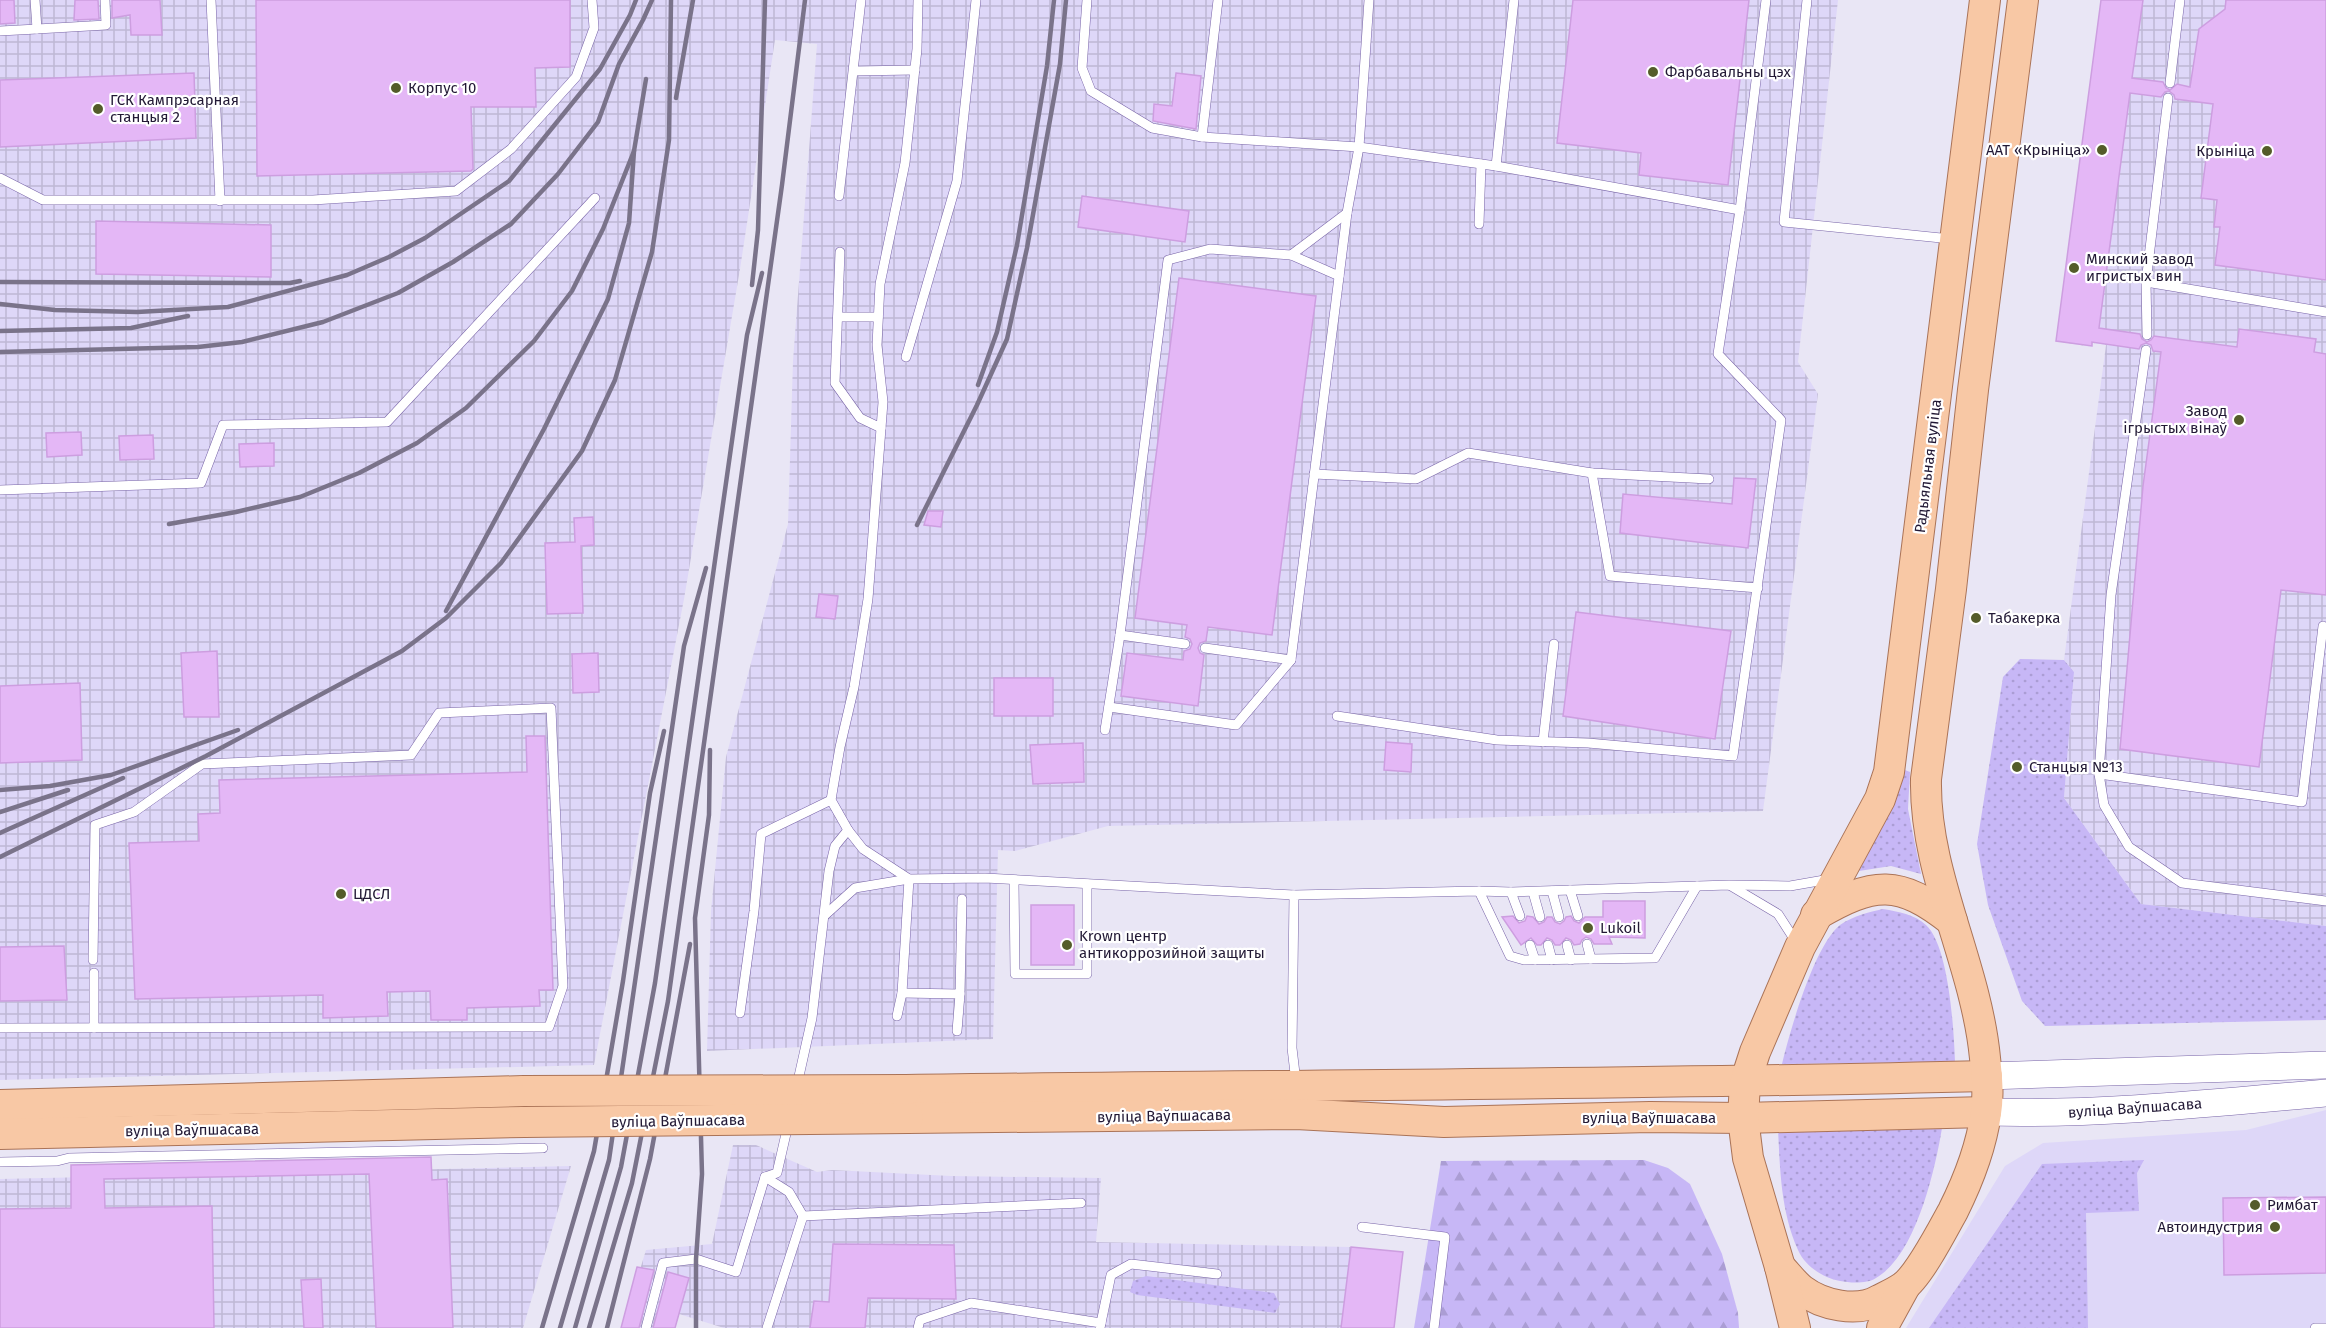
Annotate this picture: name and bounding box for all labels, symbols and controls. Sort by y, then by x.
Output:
place label: Фарбавальны цэх [1665,63,1792,81]
marker: Фарбавальны цэх [1646,65,1660,79]
place label: Корпус 10 [408,79,476,97]
marker: Корпус 10 [389,81,403,95]
place label: ГСК Кампрэсарная станцыя 2 [110,91,239,126]
marker: ГСК Кампрэсарная станцыя 2 [91,102,105,116]
place label: ААТ «Крыніца» [1986,141,2090,159]
place label: Крыніца [2196,142,2255,160]
marker: ААТ «Крыніца» [2095,143,2109,157]
marker: Крыніца [2260,144,2274,158]
place label: Минский завод игристых вин [2086,250,2193,285]
marker: Минский завод игристых вин [2067,261,2081,275]
street label: Радыяльная вуліца [1911,398,1945,534]
place label: Завод ігрыстых вінаў [2123,402,2228,437]
marker: Завод ігрыстых вінаў [2232,413,2246,427]
place label: Табакерка [1988,609,2060,627]
marker: Табакерка [1969,611,1983,625]
place label: Станцыя №13 [2029,758,2123,776]
marker: Станцыя №13 [2010,760,2024,774]
place label: ЦДСЛ [353,885,390,903]
marker: ЦДСЛ [334,887,348,901]
place label: Lukoil [1600,919,1642,937]
marker: Lukoil [1581,921,1595,935]
place label: Krown центр антикоррозийной защиты [1079,927,1265,962]
marker: Krown центр антикоррозийной защиты [1060,938,1074,952]
street label: вуліца Ваўпшасава [2067,1094,2203,1122]
street label: вуліца Ваўпшасава [1097,1106,1231,1126]
street label: вуліца Ваўпшасава [1582,1109,1716,1127]
street label: вуліца Ваўпшасава [611,1111,745,1131]
street label: вуліца Ваўпшасава [125,1120,259,1140]
place label: Римбат [2267,1196,2318,1214]
marker: Римбат [2248,1198,2262,1212]
place label: Автоиндустрия [2157,1218,2263,1236]
marker: Автоиндустрия [2268,1220,2282,1234]

